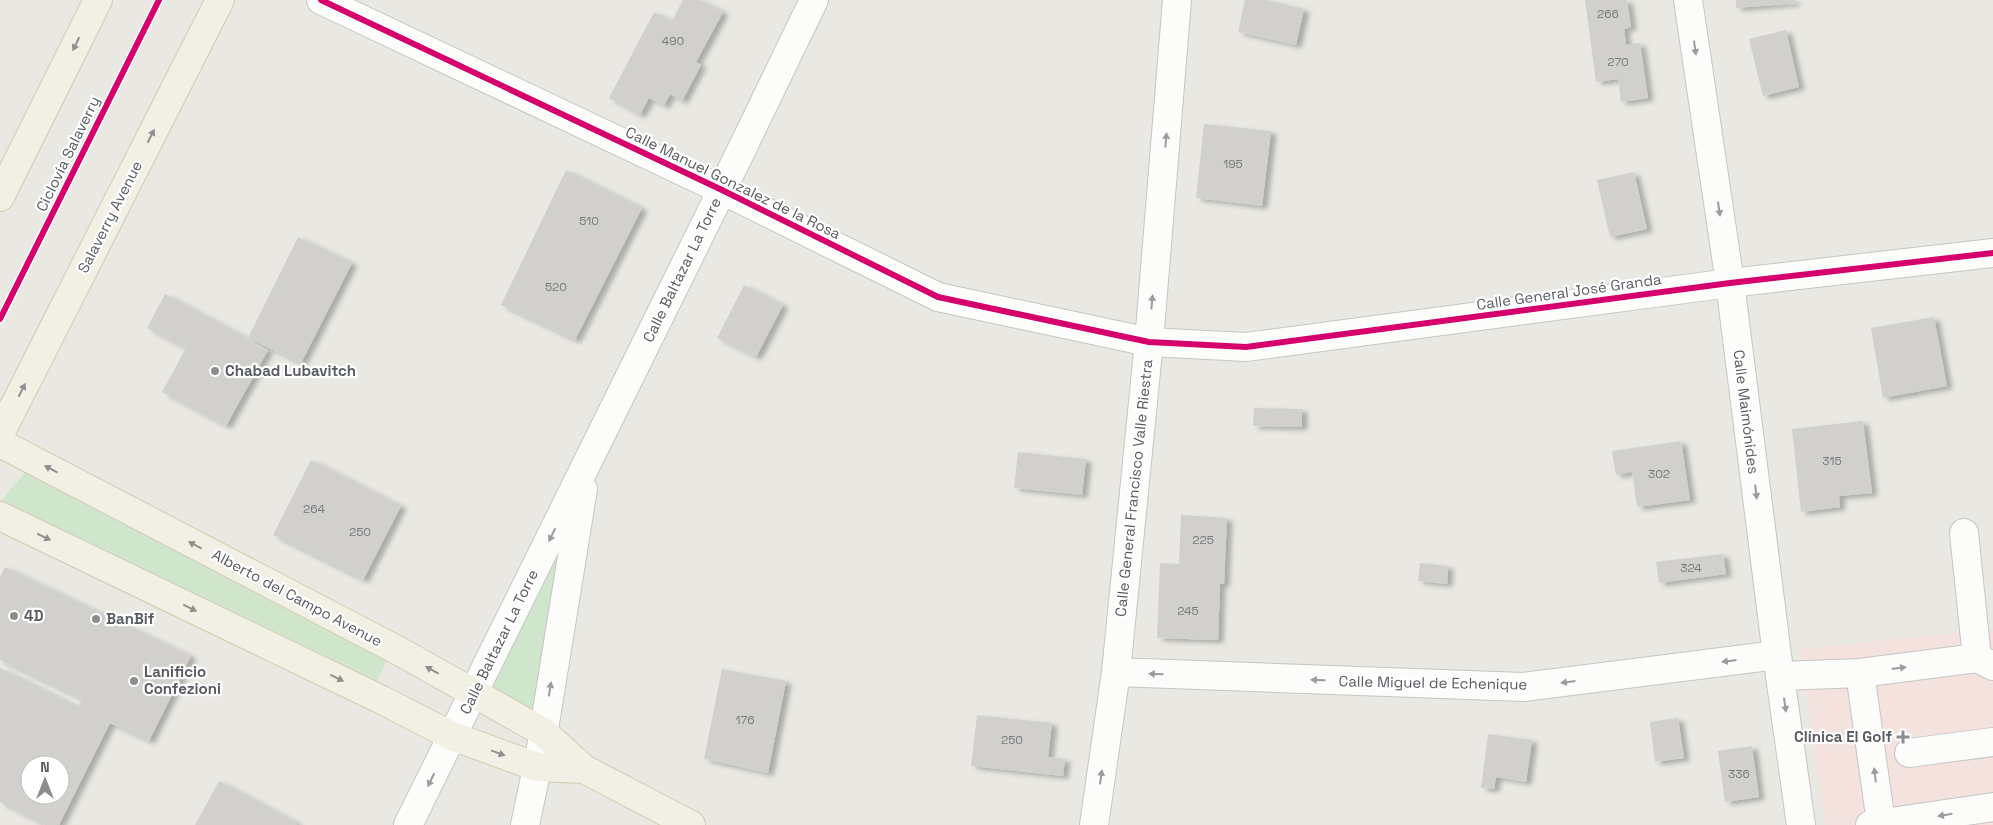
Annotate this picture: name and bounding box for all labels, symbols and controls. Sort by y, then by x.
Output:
house number: 266 [1597,6,1619,22]
house number: 490 [662,33,684,49]
one-way arrow [72,36,81,51]
one-way arrow [1692,41,1700,57]
house number: 270 [1607,54,1629,70]
street label: Ciclovía Salaverry [31,93,104,215]
street label: Calle Manuel Gonzalez de la Rosa [623,122,844,243]
one-way arrow [147,129,155,143]
one-way arrow [1162,132,1170,148]
house number: 195 [1223,156,1243,172]
street label: Salaverry Avenue [73,157,146,276]
street label: Calle Baltazar La Torre [638,194,725,345]
one-way arrow [1715,201,1723,217]
house number: 510 [579,213,599,229]
street label: Calle General José Granda [1475,269,1663,314]
house number: 520 [545,279,567,295]
one-way arrow [1148,294,1156,310]
street label: Calle Maimónides [1729,349,1764,475]
street label: Calle General Francisco Valle Riestra [1111,358,1157,618]
place label: Chabad Lubavitch [225,361,356,380]
marker: Chabad Lubavitch [209,365,221,377]
one-way arrow [18,383,26,397]
house number: 315 [1822,453,1842,469]
one-way arrow [44,465,59,473]
house number: 302 [1648,466,1670,482]
one-way arrow [1752,484,1760,500]
house number: 264 [303,501,326,517]
house number: 250 [349,524,371,540]
one-way arrow [548,527,556,542]
house number: 225 [1192,532,1214,548]
one-way arrow [37,534,51,542]
one-way arrow [188,541,203,549]
street label: Alberto del Campo Avenue [209,545,386,651]
house number: 324 [1680,560,1702,576]
street label: Calle Baltazar La Torre [455,566,542,717]
house number: 245 [1177,603,1199,619]
one-way arrow [183,604,197,612]
place label: 4D [24,606,44,625]
place label: BanBif [106,609,155,628]
marker: 4D [8,610,20,622]
marker: BanBif [90,613,102,625]
one-way arrow [1720,657,1736,665]
place label: Lanificio Confezioni [144,662,221,698]
one-way arrow [1892,664,1908,672]
one-way arrow [425,665,439,674]
one-way arrow [1147,669,1163,677]
street label: Calle Miguel de Echenique [1339,671,1528,694]
marker: Lanificio Confezioni [128,675,140,687]
one-way arrow [330,675,344,683]
one-way arrow [1310,676,1326,684]
one-way arrow [1559,678,1575,686]
one-way arrow [547,680,555,696]
one-way arrow [1781,697,1789,713]
house number: 176 [735,712,755,728]
place label: Clínica El Golf [1794,727,1892,746]
marker: Clínica El Golf [1896,730,1910,744]
house number: 250 [1001,732,1023,748]
one-way arrow [491,750,506,757]
north arrow [20,755,70,805]
text: N [40,758,50,776]
house number: 336 [1728,766,1750,782]
one-way arrow [1870,767,1878,783]
one-way arrow [1098,768,1106,784]
one-way arrow [427,772,435,787]
one-way arrow [1936,811,1952,819]

